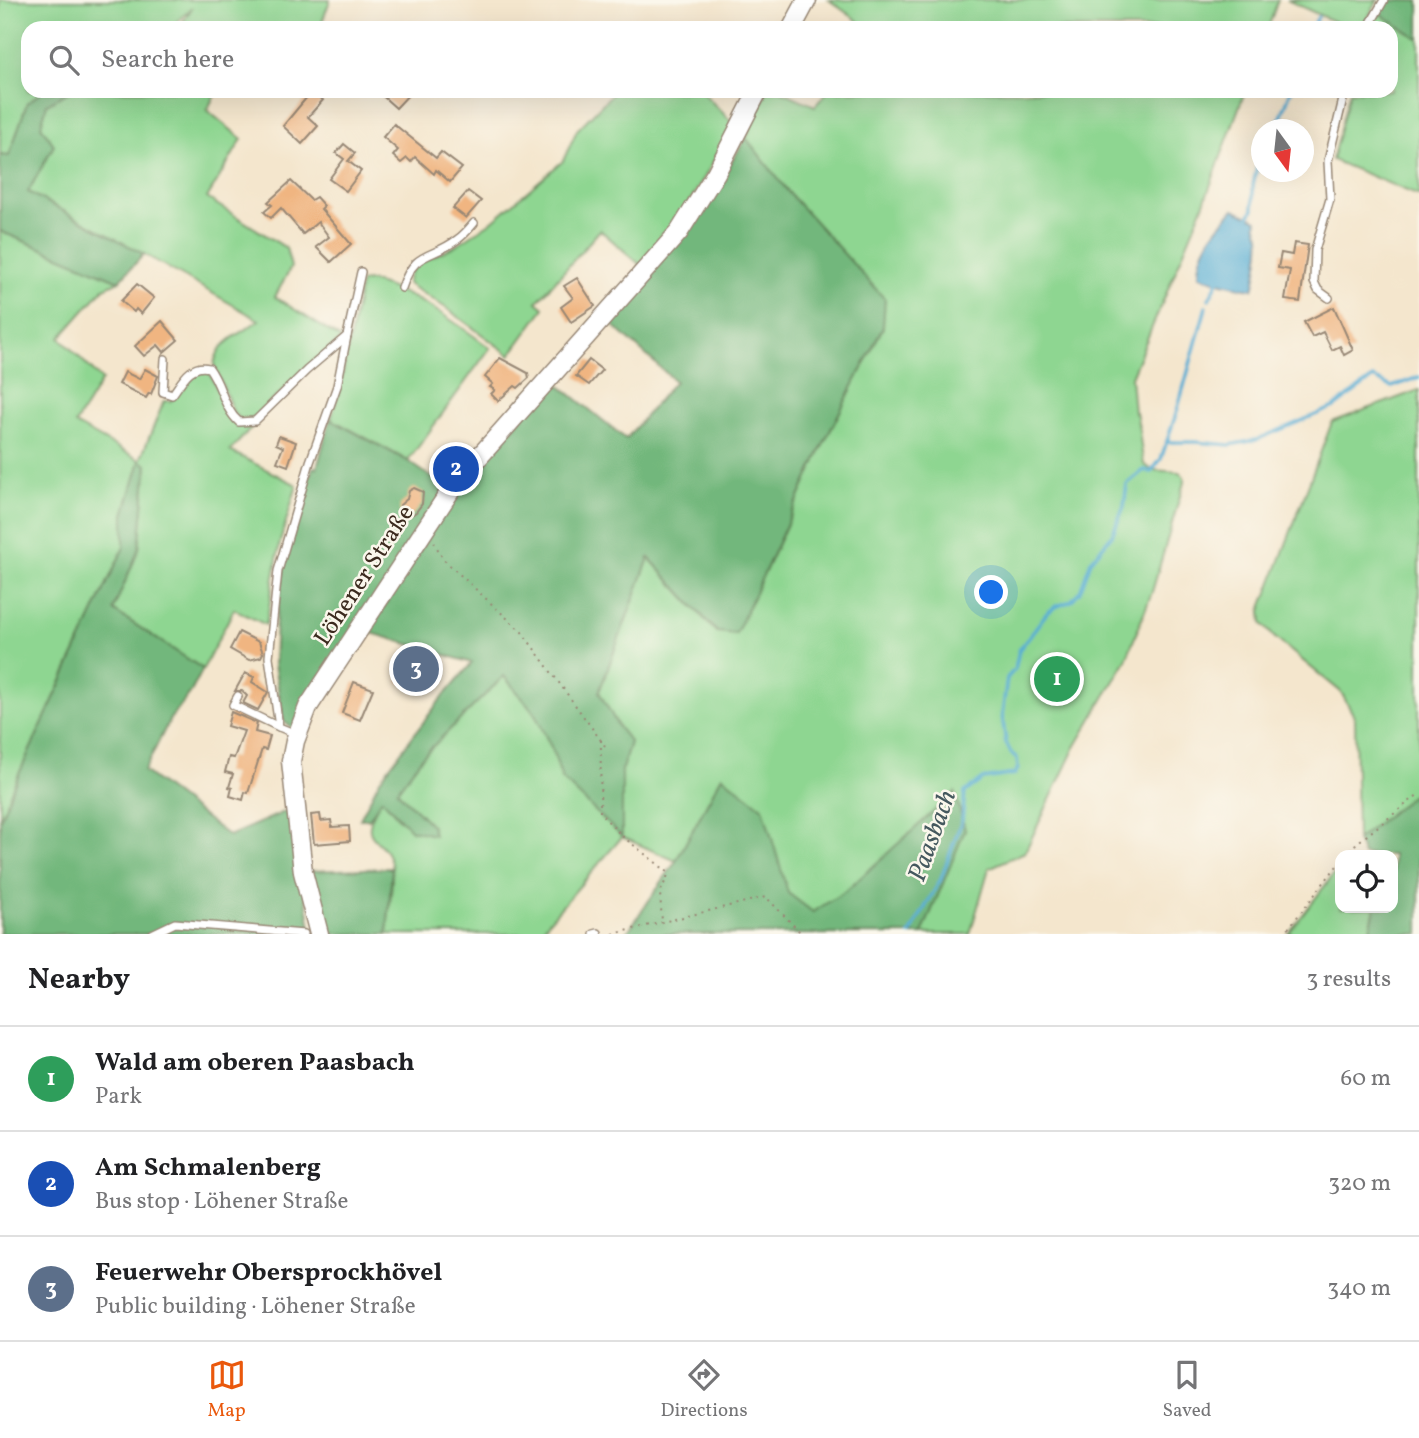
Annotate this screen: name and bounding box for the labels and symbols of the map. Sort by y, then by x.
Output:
north arrow [1251,119,1314,182]
pin: 2 [433,443,479,495]
street label: Löhener Straße [307,499,423,653]
your location [974,575,1008,609]
pin: 3 [393,643,439,695]
pin: 1 [1034,653,1080,705]
water label: Paasbach [900,785,966,887]

